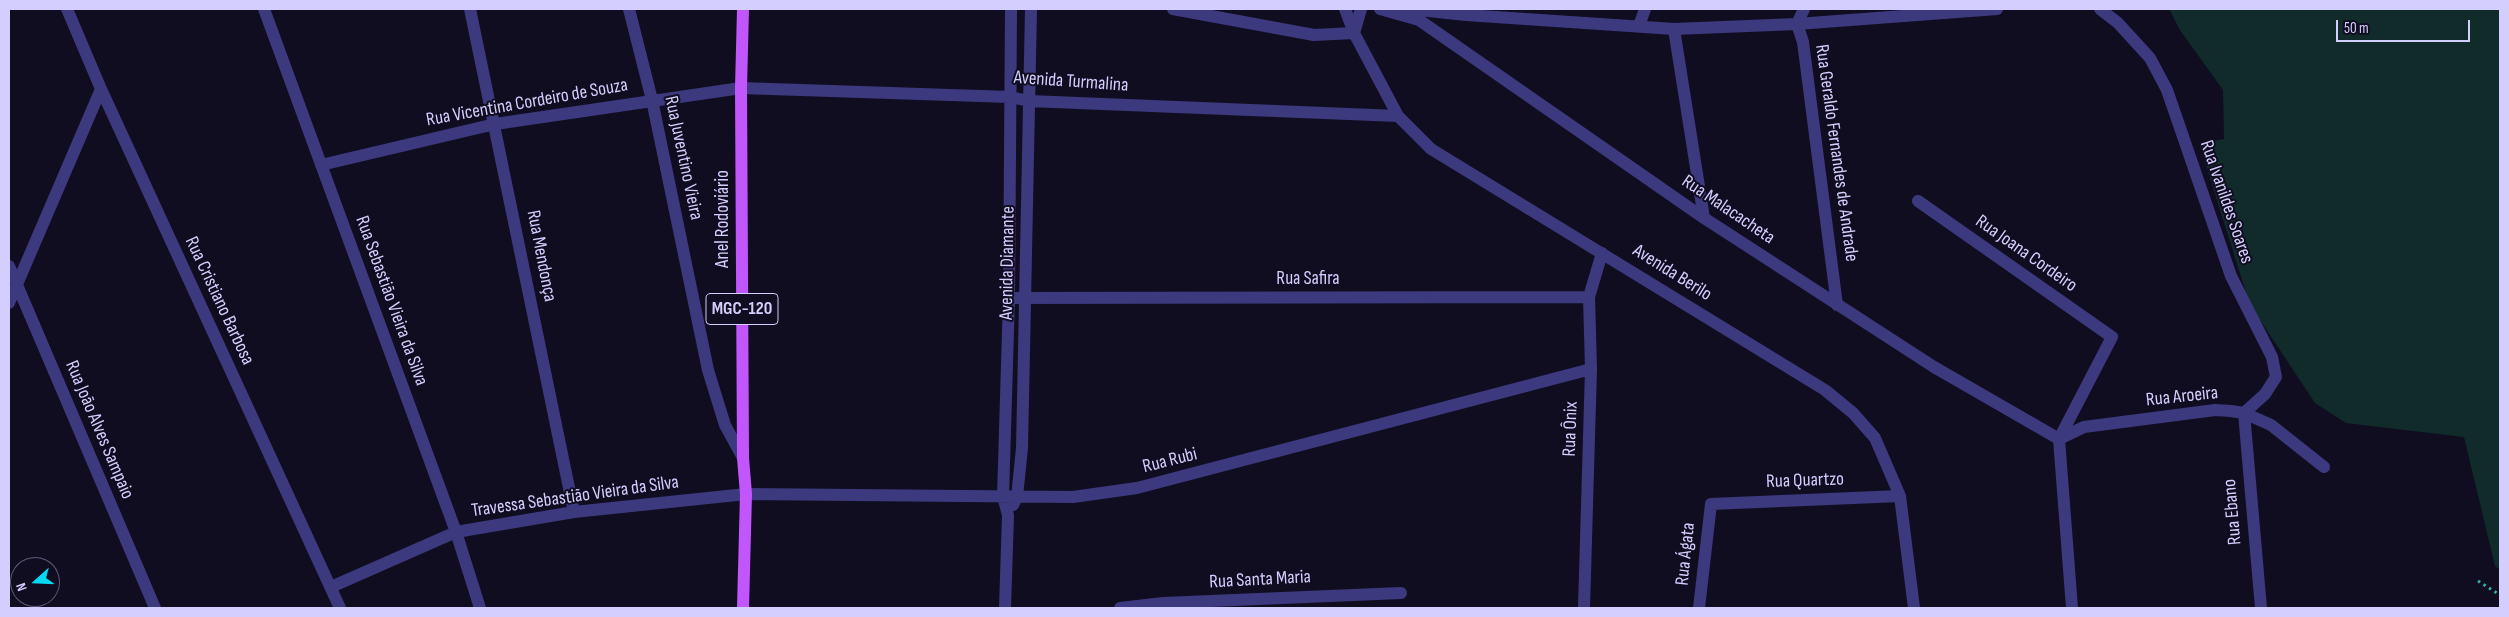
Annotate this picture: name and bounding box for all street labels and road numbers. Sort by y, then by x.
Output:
street label: Rua Geraldo Fernandes de Andrade [1809,43,1863,263]
street label: Avenida Turmalina [1013,67,1129,97]
street label: Rua Vicentina Cordeiro de Souza [424,74,630,132]
street label: Rua Juventino Vieira [659,94,707,222]
street label: Rua Ivanildes Soares [2194,137,2258,267]
street label: Anel Rodoviário [712,170,734,268]
street label: Rua Malacacheta [1677,170,1779,250]
street label: Avenida Diamante [996,206,1020,320]
street label: Rua Mendonça [521,208,561,304]
street label: Rua Joana Cordeiro [1971,211,2081,297]
street label: Rua Sebastião Vieira da Silva [350,213,432,389]
street label: Rua Cristiano Barbosa [179,233,259,369]
street label: Avenida Berilo [1628,240,1716,306]
street label: Rua Safira [1276,268,1340,290]
road number: MGC-120 [706,294,778,324]
street label: Rua João Alves Sampaio [60,357,138,503]
street label: Rua Aroeira [2145,382,2219,412]
street label: Rua Ônix [1559,401,1583,457]
street label: Rua Rubi [1140,443,1200,479]
street label: Rua Quartzo [1766,468,1844,494]
street label: Travessa Sebastião Vieira da Silva [470,471,680,523]
street label: Rua Ebano [2219,478,2247,546]
street label: Rua Ágata [1671,521,1701,587]
street label: Rua Santa Maria [1209,566,1311,594]

